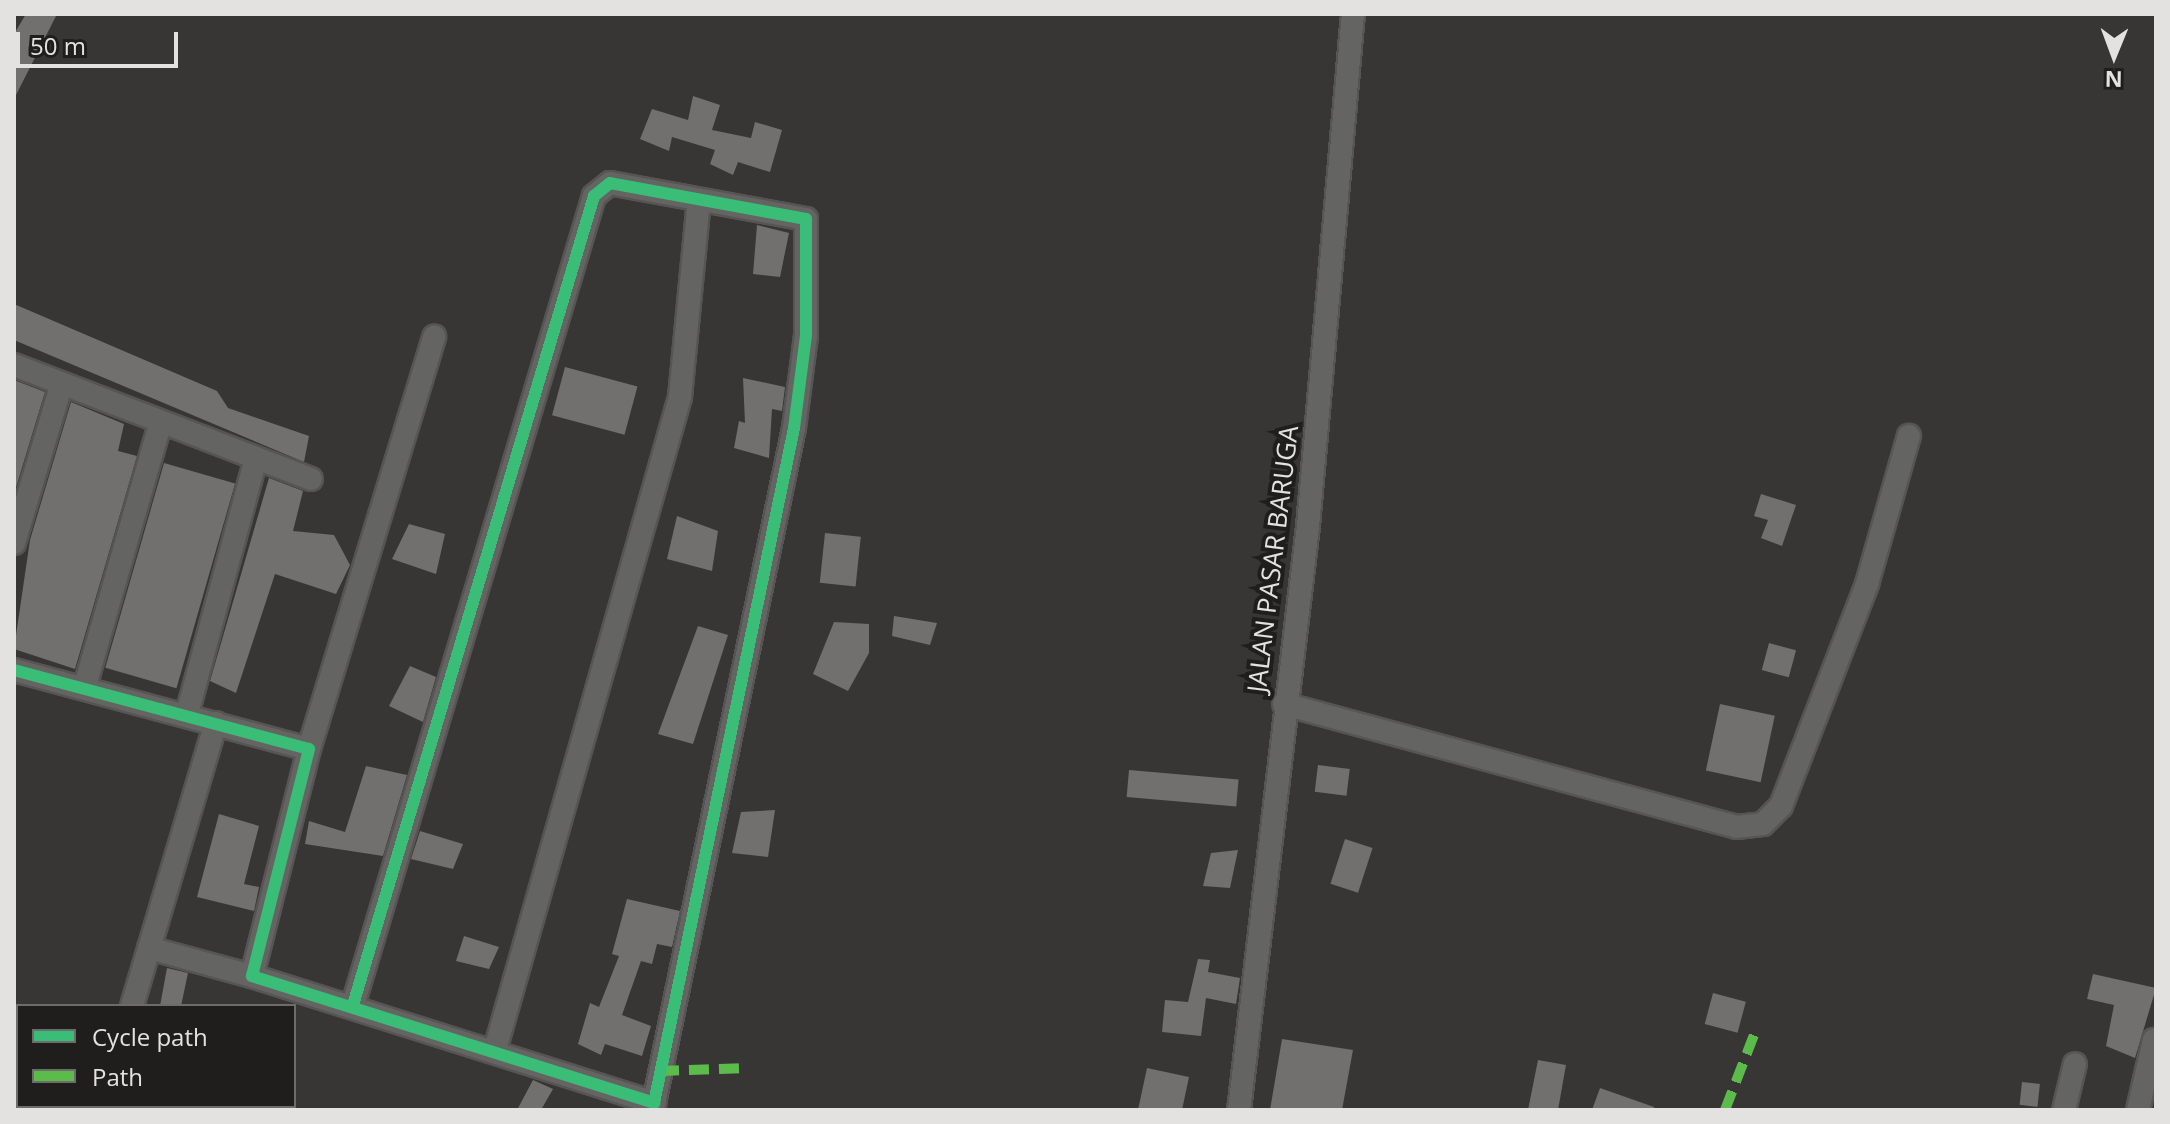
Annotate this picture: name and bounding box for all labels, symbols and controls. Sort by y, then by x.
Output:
scale bar [20,16,182,66]
north arrow [2074,16,2154,96]
text: 50 m [30,29,86,62]
text: N [2104,65,2123,95]
street label: JALAN PASAR BARUGA [1241,424,1305,694]
legend [16,1004,296,1108]
text: Cycle path [92,1020,208,1053]
text: Path [92,1060,143,1093]

